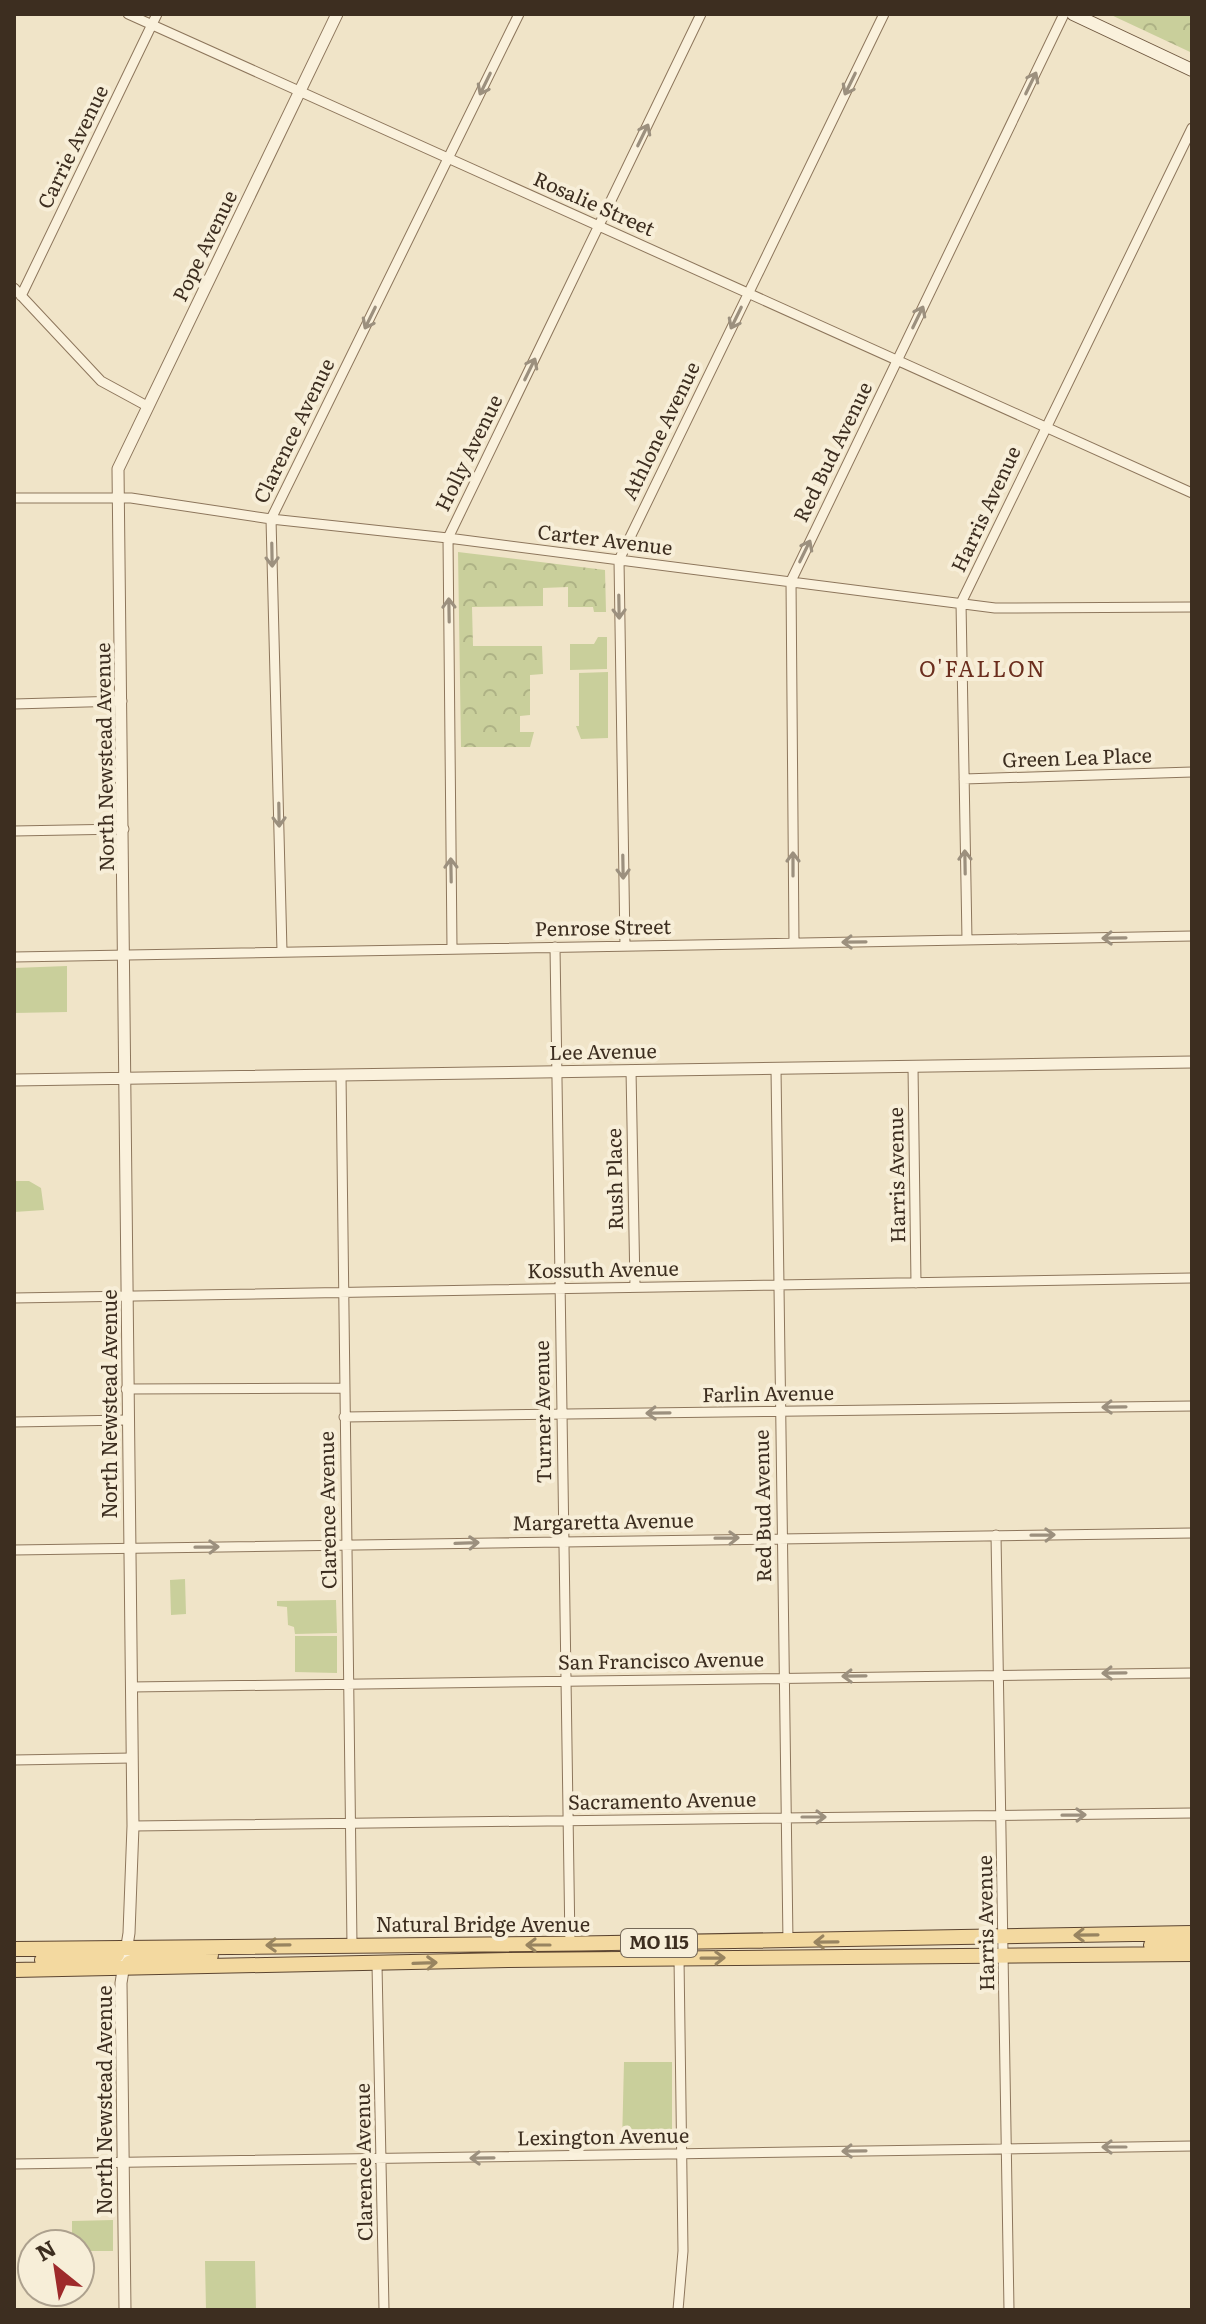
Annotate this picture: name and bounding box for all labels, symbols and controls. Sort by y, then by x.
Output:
one-way arrow [1024,71,1039,95]
one-way arrow [476,72,492,96]
one-way arrow [842,72,857,96]
street label: Carrie Avenue [28,79,114,213]
one-way arrow [635,123,651,147]
street label: Rosalie Street [529,162,660,242]
street label: Pope Avenue [163,184,243,306]
one-way arrow [362,305,377,329]
one-way arrow [728,305,743,329]
one-way arrow [910,306,926,330]
street label: Clarence Avenue [244,352,340,508]
street label: Athlone Avenue [613,356,706,505]
one-way arrow [522,357,538,381]
street label: Red Bud Avenue [784,376,878,526]
street label: Holly Avenue [426,389,508,516]
street label: Harris Avenue [942,440,1027,576]
street label: Carter Avenue [536,515,674,561]
one-way arrow [798,540,813,564]
one-way arrow [264,541,280,568]
one-way arrow [612,593,627,620]
one-way arrow [441,597,457,624]
street label: North Newstead Avenue [86,642,120,872]
district label: O'FALLON [919,651,1047,684]
street label: Green Lea Place [1002,738,1152,774]
one-way arrow [271,801,286,828]
one-way arrow [957,849,973,876]
one-way arrow [785,851,801,878]
one-way arrow [616,853,631,880]
one-way arrow [443,857,459,884]
street label: Penrose Street [534,910,672,942]
one-way arrow [1101,930,1128,945]
one-way arrow [841,934,868,949]
street label: Lee Avenue [549,1034,657,1066]
street label: Harris Avenue [879,1107,911,1243]
street label: Rush Place [597,1128,629,1230]
street label: Kossuth Avenue [527,1252,679,1284]
street label: North Newstead Avenue [93,1289,123,1519]
street label: Turner Avenue [525,1340,557,1484]
street label: Farlin Avenue [702,1376,834,1408]
one-way arrow [1101,1399,1128,1415]
one-way arrow [645,1405,672,1421]
street label: Red Bud Avenue [745,1429,777,1583]
street label: Clarence Avenue [310,1431,342,1589]
street label: Margaretta Avenue [512,1503,694,1537]
one-way arrow [1029,1527,1056,1542]
one-way arrow [713,1530,740,1546]
one-way arrow [453,1535,480,1550]
one-way arrow [193,1539,220,1555]
street label: San Francisco Avenue [558,1642,764,1676]
one-way arrow [1101,1666,1128,1681]
one-way arrow [841,1669,868,1684]
street label: Sacramento Avenue [567,1782,756,1816]
one-way arrow [1060,1807,1087,1823]
one-way arrow [800,1809,827,1825]
street label: Harris Avenue [968,1855,1000,1991]
street label: Natural Bridge Avenue [376,1908,590,1938]
one-way arrow [1073,1928,1100,1943]
road number: MO 115 [621,1929,697,1957]
one-way arrow [813,1934,840,1950]
one-way arrow [265,1937,292,1953]
one-way arrow [525,1937,552,1953]
one-way arrow [699,1950,726,1966]
one-way arrow [411,1956,438,1971]
street label: North Newstead Avenue [88,1985,118,2215]
street label: Clarence Avenue [346,2083,378,2241]
street label: Lexington Avenue [516,2118,689,2152]
one-way arrow [1101,2139,1128,2154]
one-way arrow [841,2143,868,2158]
one-way arrow [469,2150,496,2166]
north arrow [16,2228,96,2308]
text: N [29,2230,61,2268]

